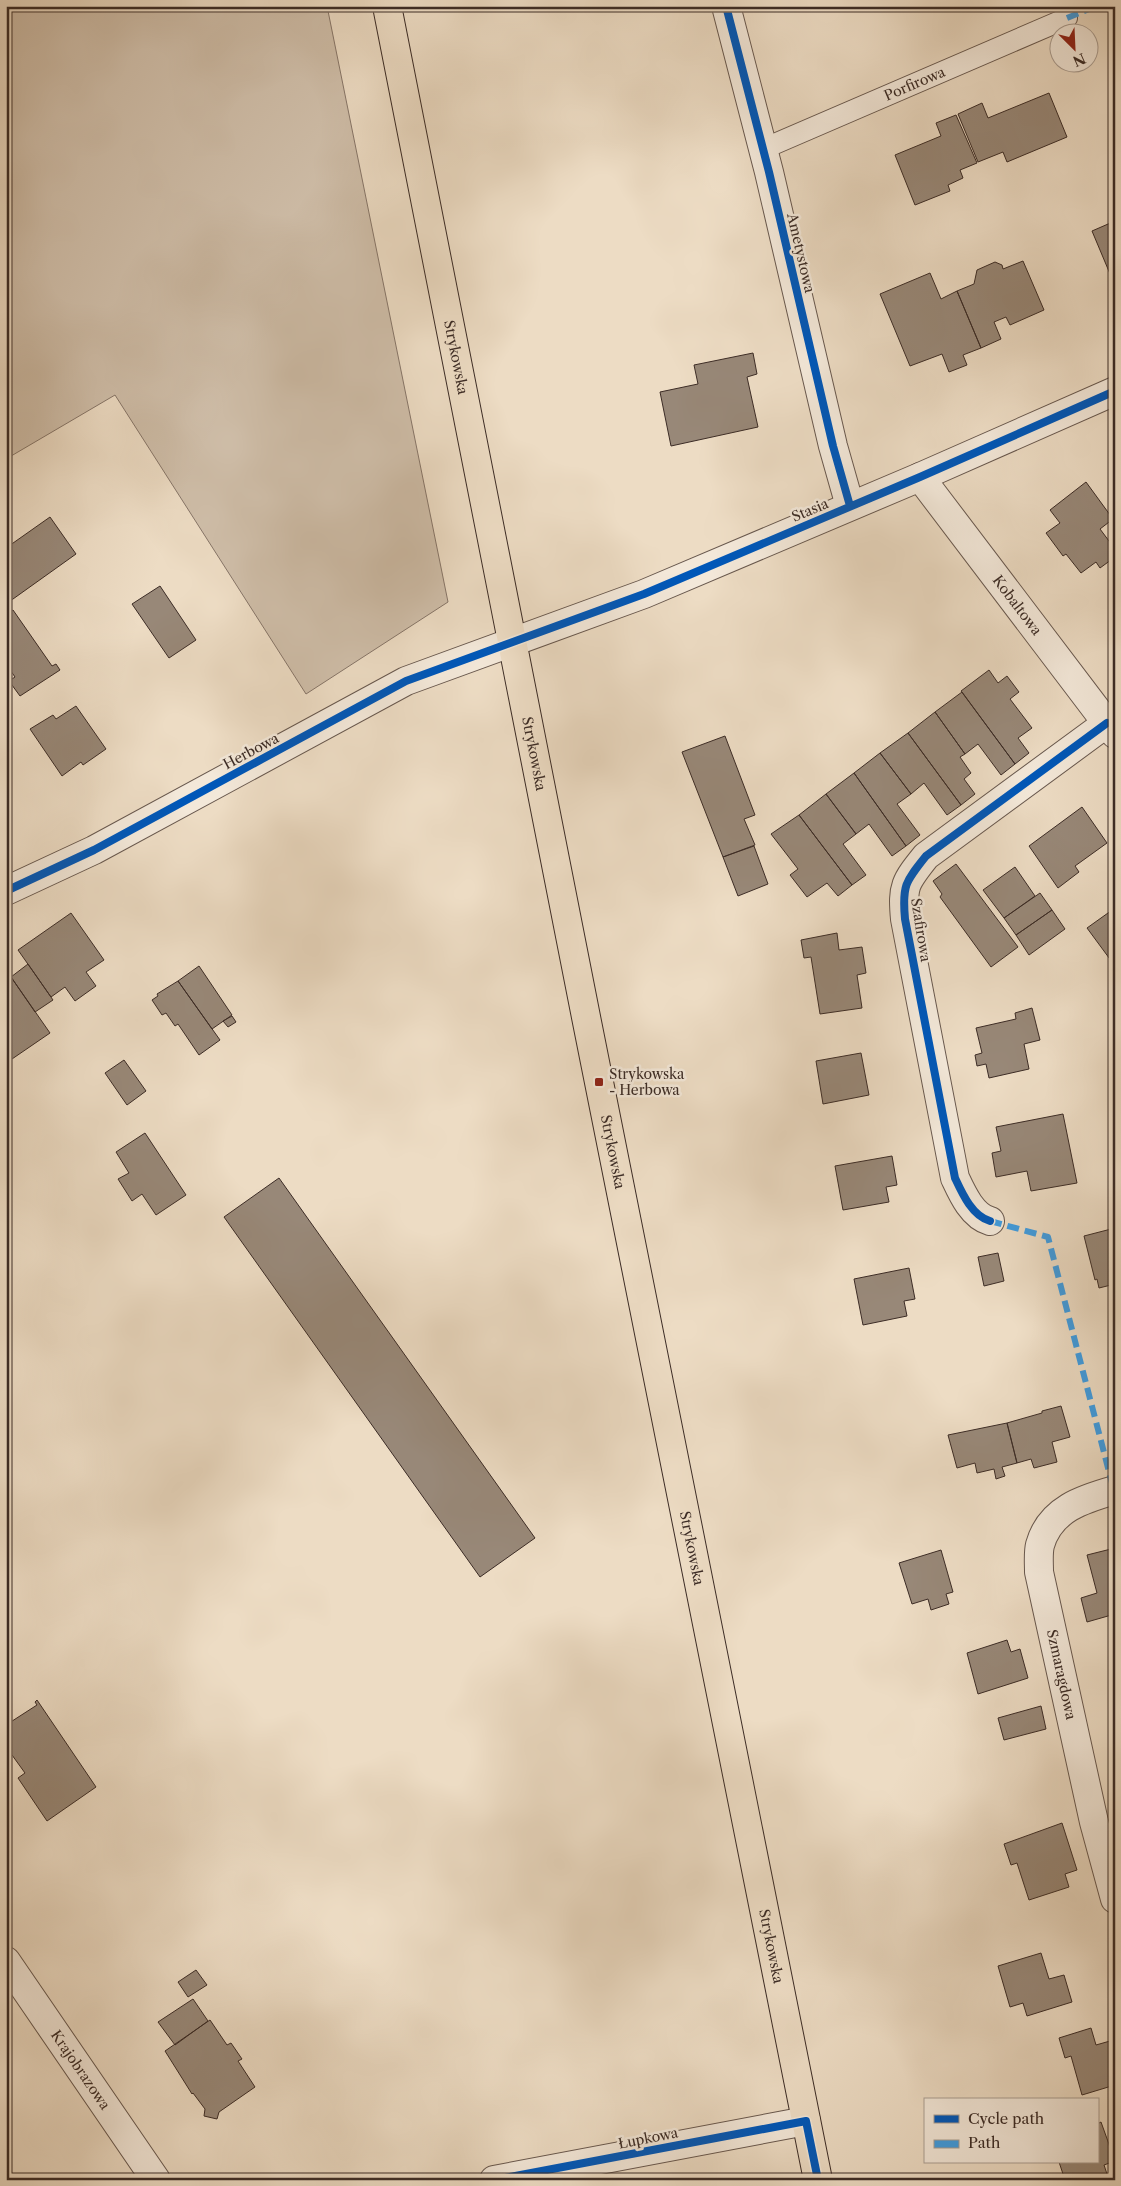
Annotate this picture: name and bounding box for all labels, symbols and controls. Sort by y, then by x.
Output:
north arrow [1048,22,1098,72]
text: N [1070,49,1089,71]
street label: Porfirowa [881,62,948,105]
street label: Ametystowa [783,210,819,295]
street label: Strykowska [440,319,472,397]
street label: Stasia [789,494,832,526]
street label: Kobaltowa [989,572,1046,639]
street label: Strykowska [518,715,550,793]
street label: Herbowa [220,729,283,773]
street label: Szafirowa [907,897,935,964]
place label: Strykowska - Herbowa [609,1065,685,1099]
marker: Strykowska - Herbowa [593,1076,605,1088]
street label: Strykowska [597,1113,629,1191]
street label: Strykowska [676,1509,708,1587]
street label: Szmaragdowa [1043,1628,1080,1722]
street label: Strykowska [755,1908,788,1986]
street label: Krajobrazowa [47,2027,114,2114]
legend [924,2098,1098,2164]
text: Cycle path [968,2109,1045,2128]
street label: Łupkowa [616,2123,680,2153]
text: Path [968,2133,1001,2152]

